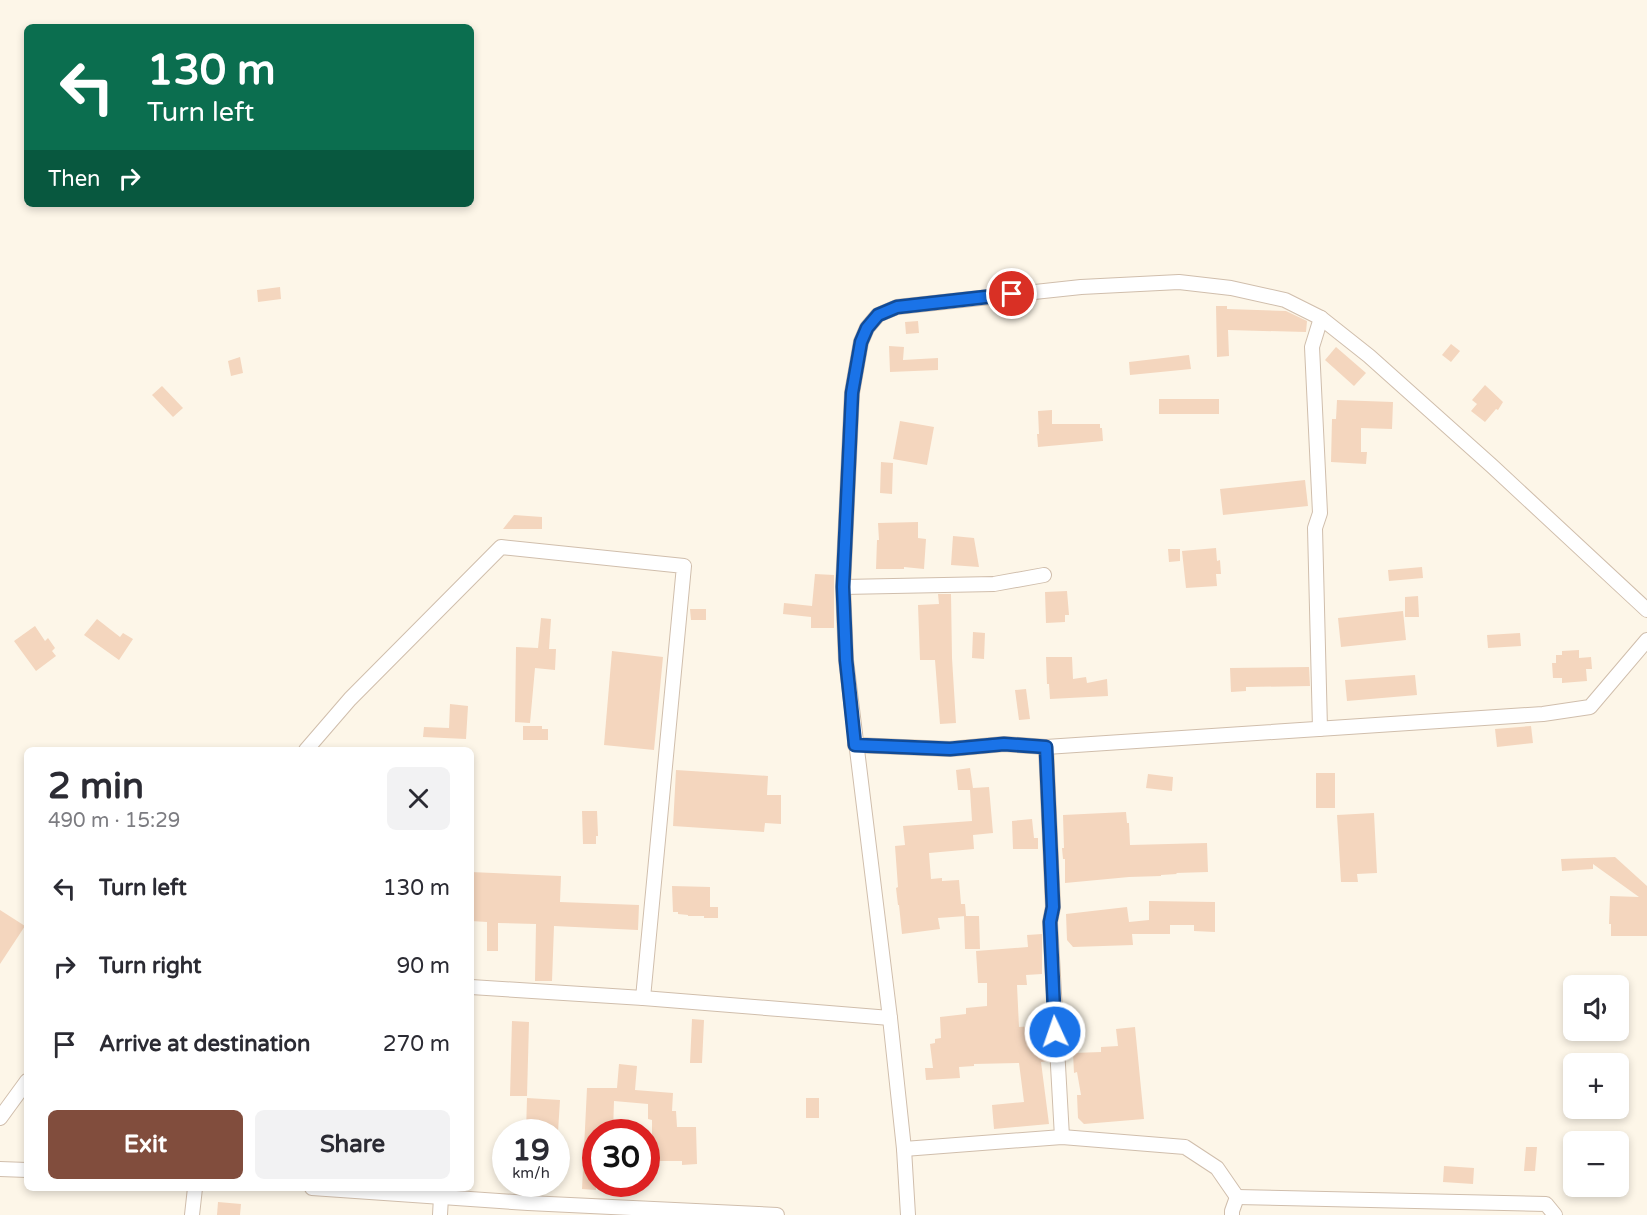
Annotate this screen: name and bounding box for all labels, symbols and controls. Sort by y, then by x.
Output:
text: 130 m [147,45,276,96]
icon: left [48,48,126,126]
text: Turn left [147,96,254,129]
icon: right [113,162,146,195]
text: Then [48,166,101,192]
pin [986,268,1037,319]
icon: arrive [995,277,1028,310]
text: 2 min [48,765,144,808]
button: close [387,767,450,830]
text: 490 m · 15:29 [48,809,180,833]
icon: left [48,872,81,905]
text: Turn left [99,875,187,901]
text: 130 m [383,875,450,901]
icon: right [48,950,81,983]
text: Turn right [99,953,201,979]
text: 90 m [396,953,450,979]
map controls [1563,975,1629,1197]
button: sound [1563,975,1629,1041]
position arrow [1023,1000,1087,1064]
icon: arrive [48,1028,81,1061]
text: Arrive at destination [99,1031,310,1057]
text: 270 m [383,1031,450,1057]
button: + [1563,1053,1629,1119]
button: Exit [48,1110,243,1179]
button: Share [255,1110,450,1179]
speed limit sign: 30 [582,1119,660,1197]
button: − [1563,1131,1629,1197]
text: 19 [512,1132,550,1169]
text: km/h [512,1164,550,1182]

